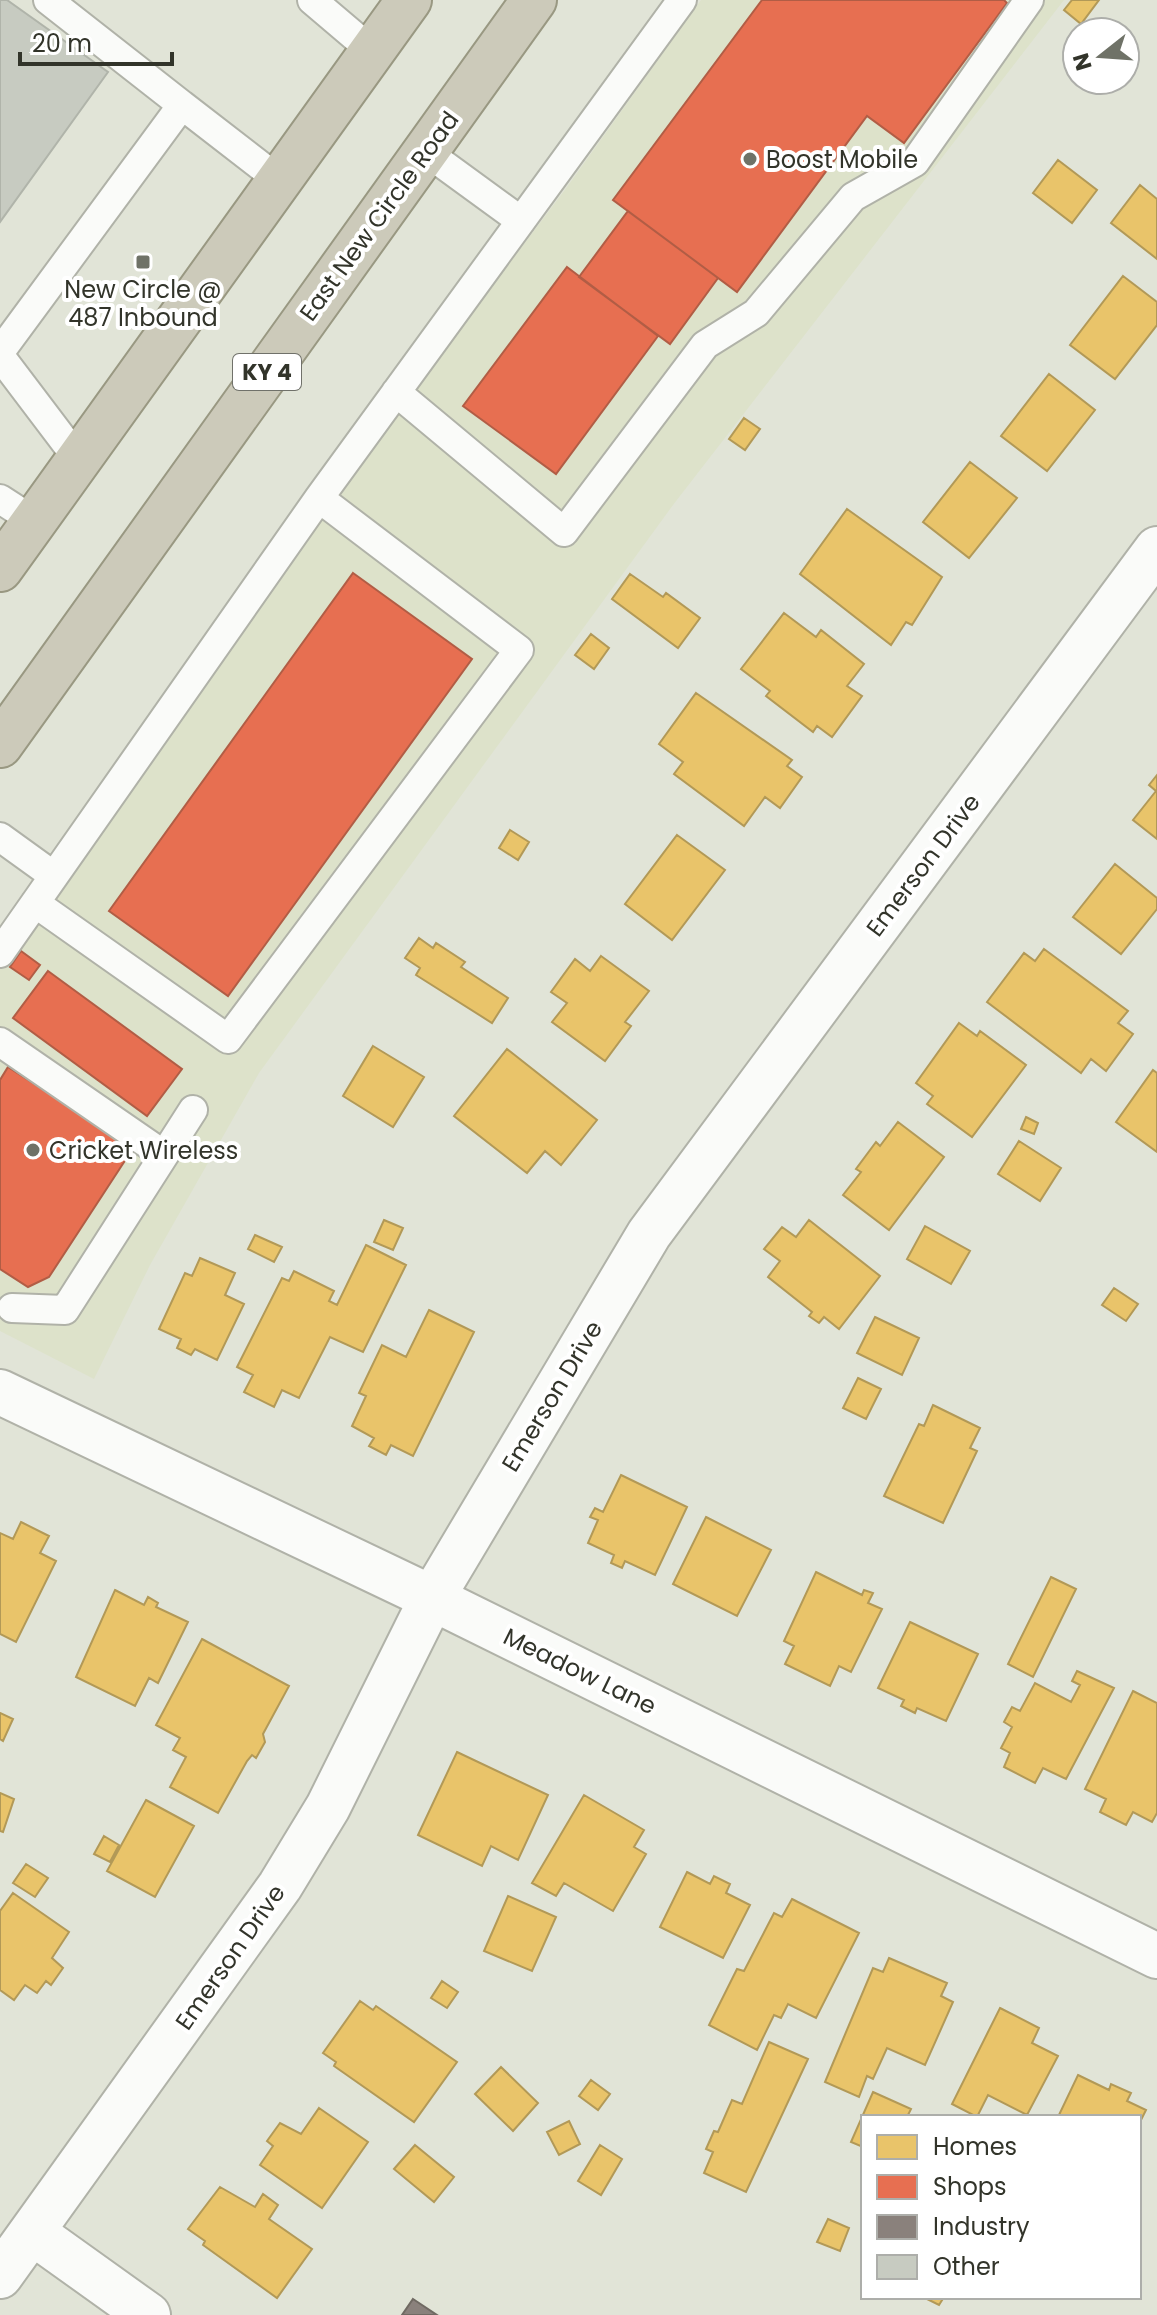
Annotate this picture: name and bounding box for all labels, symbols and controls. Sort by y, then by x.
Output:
scale bar [20,16,172,66]
north arrow [1061,16,1141,96]
text: 20 m [32,27,92,60]
text: N [1065,49,1100,74]
street label: East New Circle Road [292,105,466,327]
place label: Boost Mobile [766,143,918,176]
marker: Boost Mobile [741,150,759,168]
marker: New Circle @ 487 Inbound [134,253,152,271]
place label: New Circle @ 487 Inbound [64,273,222,334]
road number: KY 4 [233,354,301,390]
street label: Emerson Drive [858,787,988,943]
place label: Cricket Wireless [49,1134,238,1167]
marker: Cricket Wireless [24,1141,42,1159]
street label: Emerson Drive [494,1314,610,1478]
street label: Meadow Lane [498,1620,662,1722]
street label: Emerson Drive [168,1878,292,2036]
legend [861,2115,1141,2299]
text: Homes [933,2130,1017,2163]
text: Shops [933,2170,1007,2203]
text: Industry [933,2210,1030,2243]
text: Other [933,2250,1000,2283]

